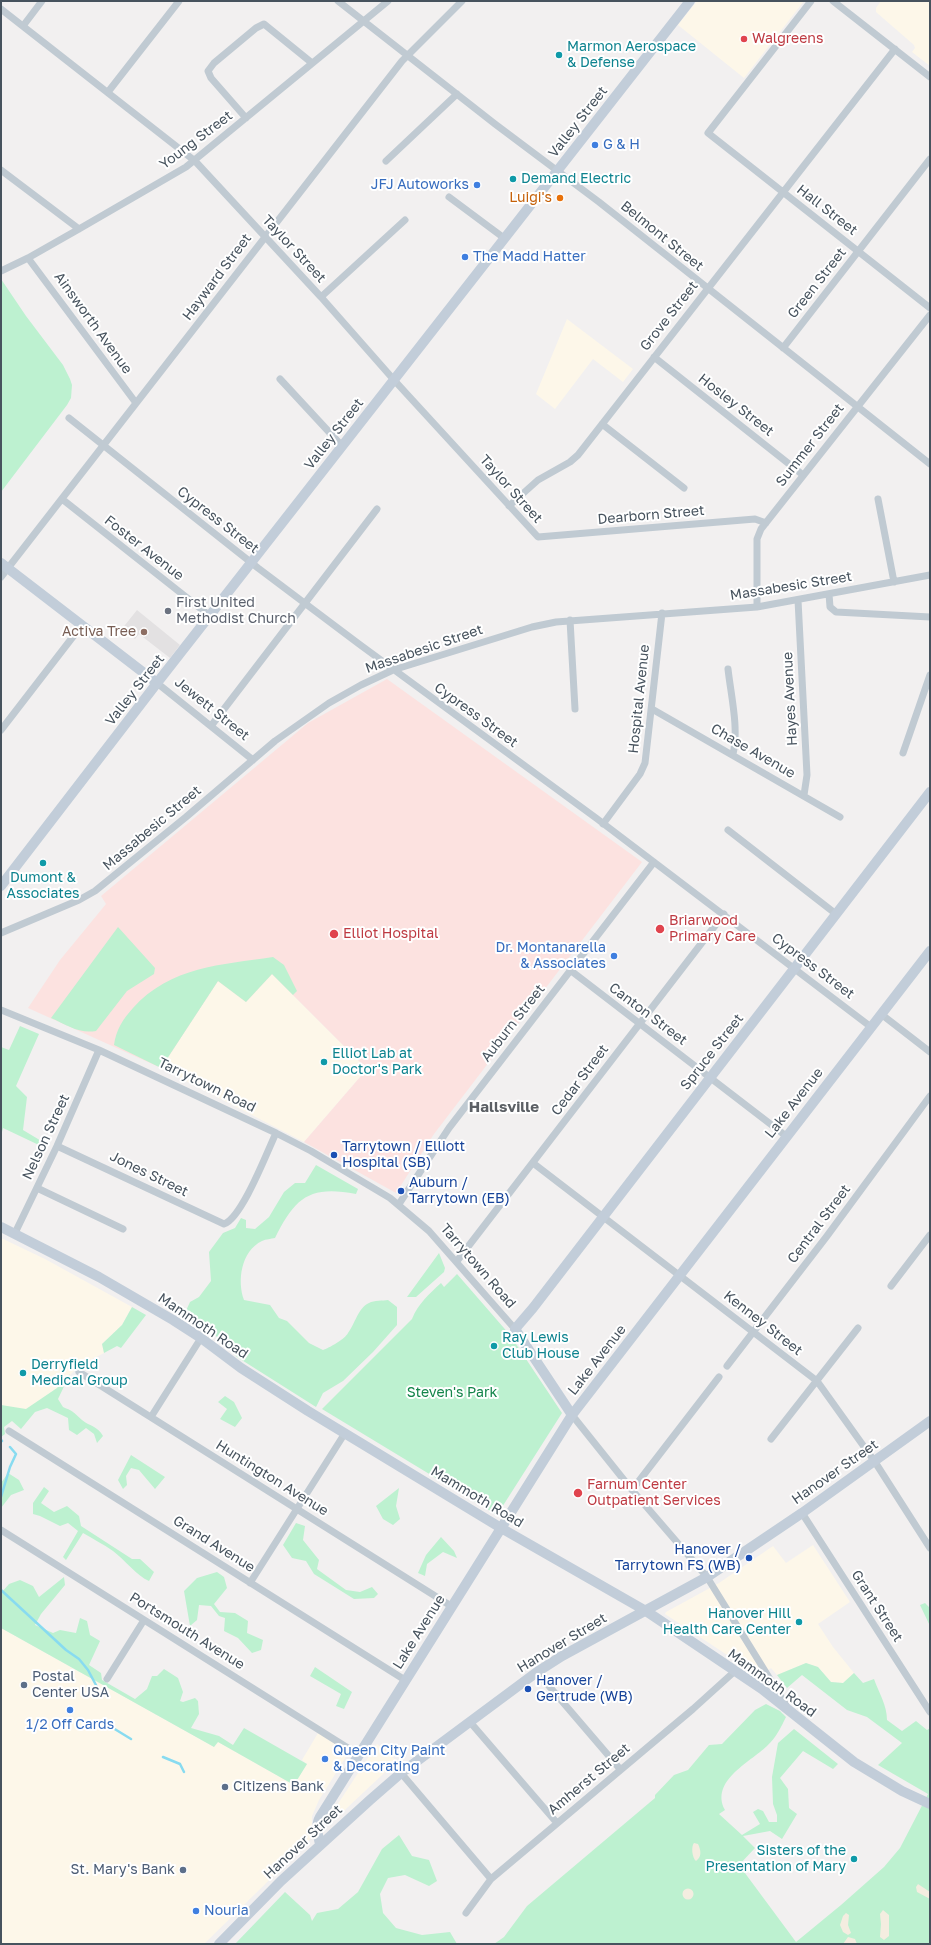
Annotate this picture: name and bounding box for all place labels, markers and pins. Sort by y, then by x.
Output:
place label: Walgreens [752,31,823,47]
marker: Walgreens [739,34,749,44]
place label: Marmon Aerospace & Defense [567,39,696,72]
marker: Marmon Aerospace & Defense [554,50,564,60]
place label: G & H [603,137,640,153]
marker: G & H [590,140,600,150]
place label: Demand Electric [521,171,631,187]
marker: Demand Electric [508,174,518,184]
place label: JFJ Autoworks [371,177,469,193]
marker: JFJ Autoworks [472,180,482,190]
place label: Luigi's [509,190,552,206]
marker: Luigi's [555,193,565,203]
place label: The Madd Hatter [473,249,586,265]
marker: The Madd Hatter [460,252,470,262]
place label: First United Methodist Church [176,595,296,628]
marker: First United Methodist Church [163,606,173,616]
place label: Activa Tree [62,624,136,640]
marker: Activa Tree [139,627,149,637]
marker: Dumont & Associates [38,858,48,868]
place label: Dumont & Associates [7,870,79,902]
place label: Briarwood Primary Care [669,913,756,946]
marker: Briarwood Primary Care [654,923,666,935]
place label: Elliot Hospital [343,926,439,942]
marker: Elliot Hospital [328,928,340,940]
place label: Dr. Montanarella & Associates [495,940,606,972]
marker: Dr. Montanarella & Associates [609,951,619,961]
place label: Elliot Lab at Doctor's Park [332,1046,422,1078]
marker: Elliot Lab at Doctor's Park [319,1057,329,1067]
place label: Tarrytown / Elliott Hospital (SB) [342,1139,465,1172]
marker: Tarrytown / Elliott Hospital (SB) [329,1150,339,1160]
place label: Auburn / Tarrytown (EB) [409,1175,510,1208]
marker: Auburn / Tarrytown (EB) [396,1186,406,1196]
place label: Ray Lewis Club House [502,1330,580,1362]
marker: Ray Lewis Club House [489,1341,499,1351]
place label: Derryfield Medical Group [31,1357,128,1390]
marker: Derryfield Medical Group [18,1368,28,1378]
place label: Farnum Center Outpatient Services [587,1477,721,1510]
marker: Farnum Center Outpatient Services [572,1487,584,1499]
place label: Hanover / Tarrytown FS (WB) [615,1542,741,1574]
marker: Hanover / Tarrytown FS (WB) [744,1553,754,1563]
place label: Hanover Hill Health Care Center [663,1606,791,1638]
marker: Hanover Hill Health Care Center [794,1617,804,1627]
place label: Postal Center USA [32,1669,109,1702]
place label: Hanover / Gertrude (WB) [536,1673,633,1706]
marker: Postal Center USA [19,1680,29,1690]
marker: Hanover / Gertrude (WB) [523,1684,533,1694]
marker: 1/2 Off Cards [65,1705,75,1715]
place label: 1/2 Off Cards [26,1717,114,1733]
place label: Queen City Paint & Decorating [333,1743,445,1776]
marker: Queen City Paint & Decorating [320,1754,330,1764]
place label: Citizens Bank [233,1779,324,1795]
marker: Citizens Bank [220,1782,230,1792]
place label: Sisters of the Presentation of Mary [706,1843,846,1876]
marker: Sisters of the Presentation of Mary [849,1854,859,1864]
place label: St. Mary's Bank [71,1862,175,1878]
marker: St. Mary's Bank [178,1865,188,1875]
place label: Nouria [204,1903,249,1919]
marker: Nouria [191,1906,201,1916]

